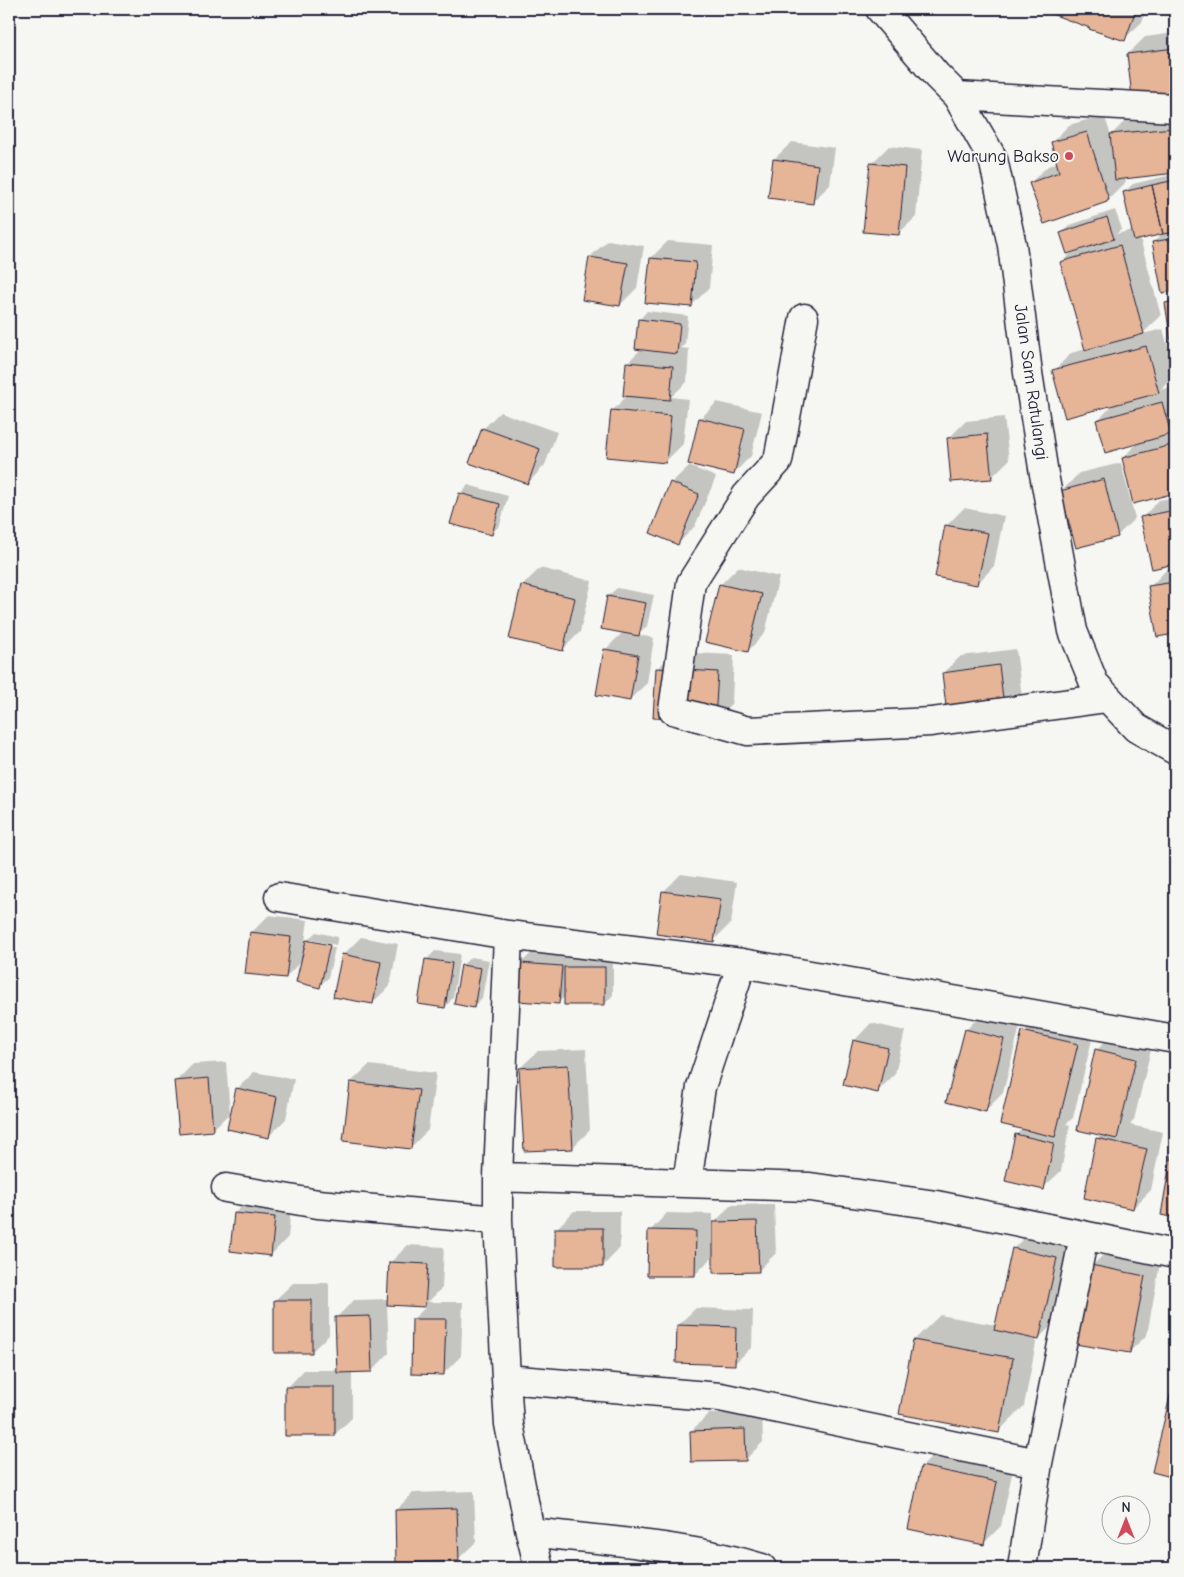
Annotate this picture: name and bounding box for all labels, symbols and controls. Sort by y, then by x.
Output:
place label: Warung Bakso [947,146,1059,167]
marker: Warung Bakso [1063,150,1075,162]
street label: Jalan Sam Ratulangi [1010,302,1052,462]
north arrow [1102,1494,1152,1544]
text: N [1121,1499,1131,1516]

